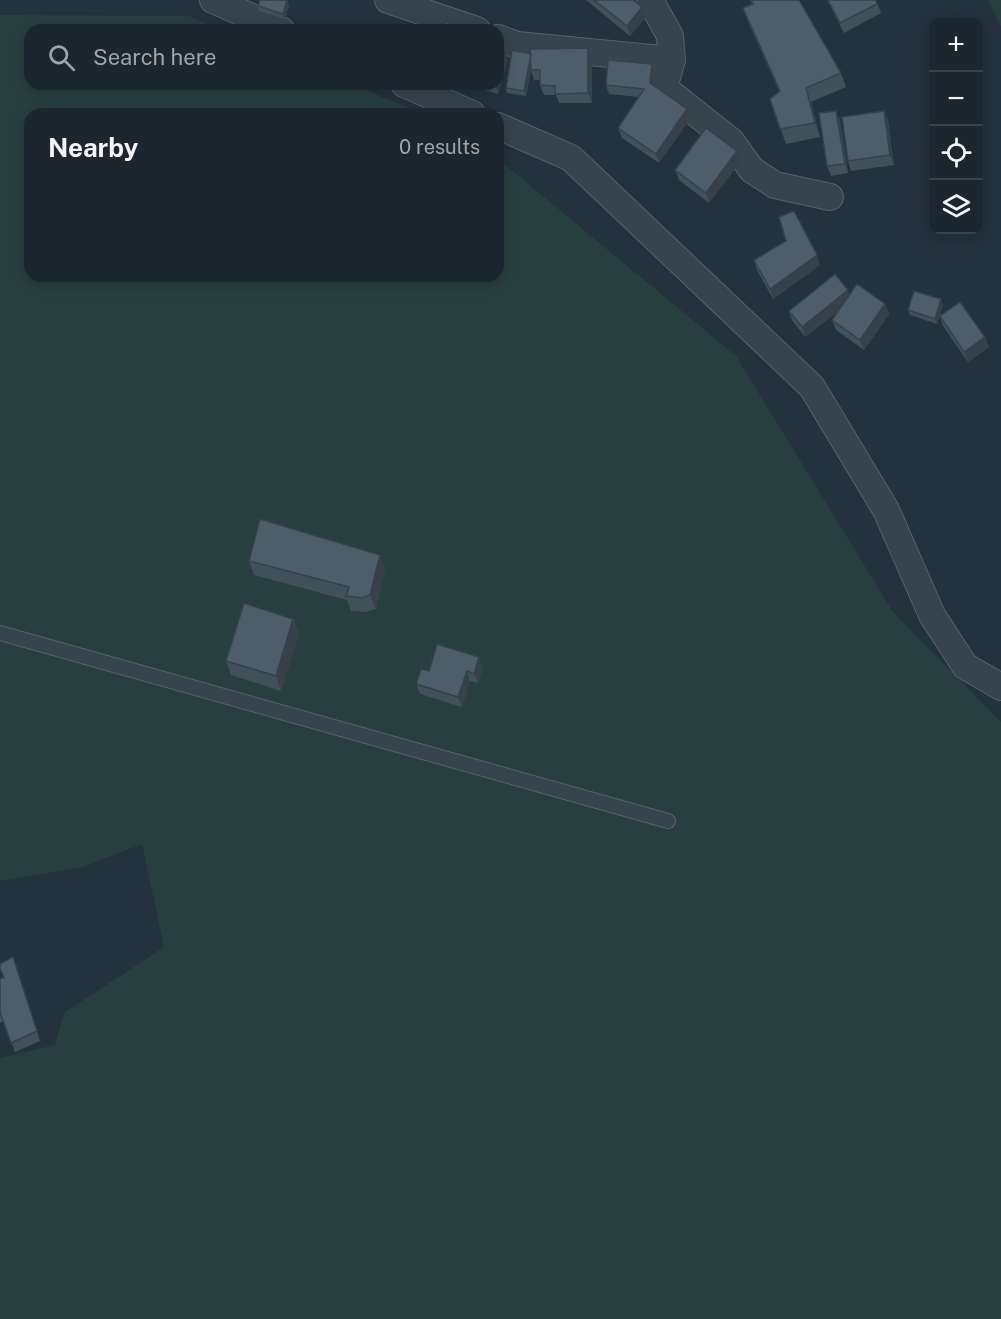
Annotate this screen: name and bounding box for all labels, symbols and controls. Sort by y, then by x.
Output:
map controls [929,18,983,234]
button: + [929,18,983,72]
search box [24,24,504,90]
icon: search [45,41,78,74]
text: Search here [93,44,217,70]
button: − [929,72,983,126]
button: locate [929,126,983,180]
text: Nearby [48,132,138,163]
text: 0 results [399,135,480,159]
button: layers [929,180,983,234]

